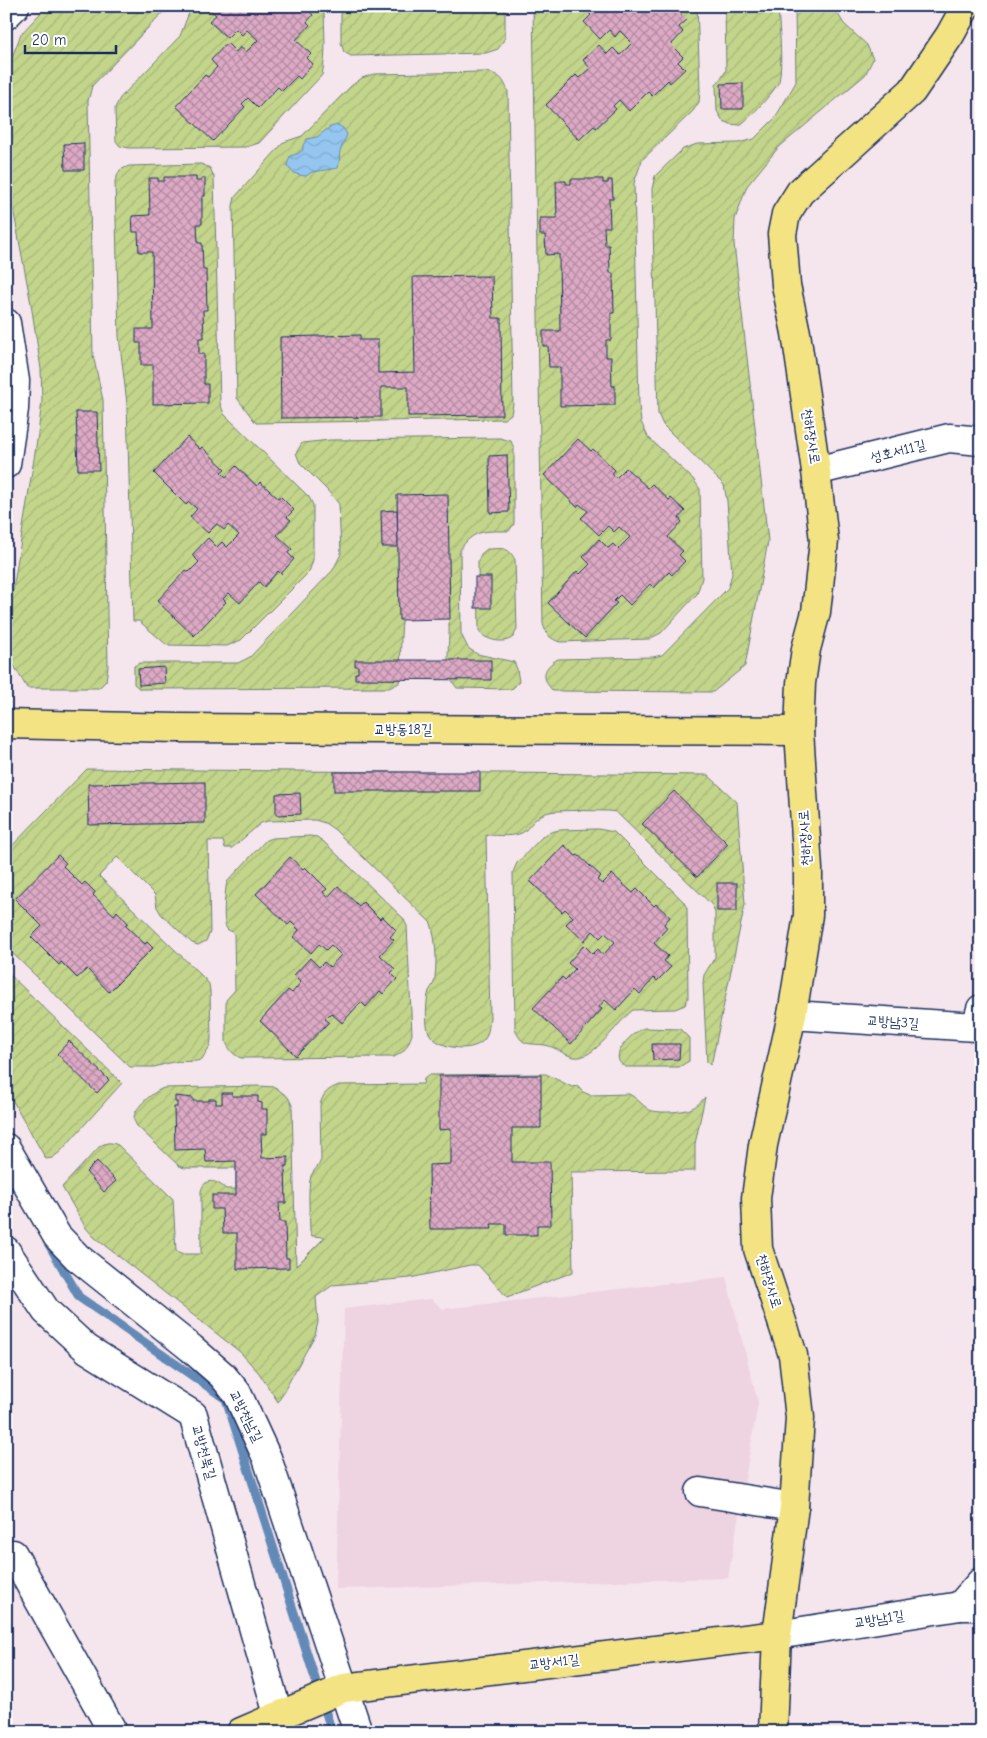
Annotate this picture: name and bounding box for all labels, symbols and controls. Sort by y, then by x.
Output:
scale bar [25,22,116,54]
text: 20 m [32,31,66,49]
street label: 천하장사로 [798,407,824,465]
street label: 성호서11길 [869,436,928,466]
street label: 교방동18길 [374,721,433,738]
street label: 천하장사로 [795,809,815,867]
street label: 교방남3길 [866,1012,920,1032]
street label: 천하장사로 [753,1252,785,1310]
street label: 교방천남길 [226,1387,267,1446]
street label: 교방천북길 [188,1423,220,1482]
street label: 교방남1길 [853,1607,906,1631]
street label: 교방서1길 [528,1650,581,1674]

